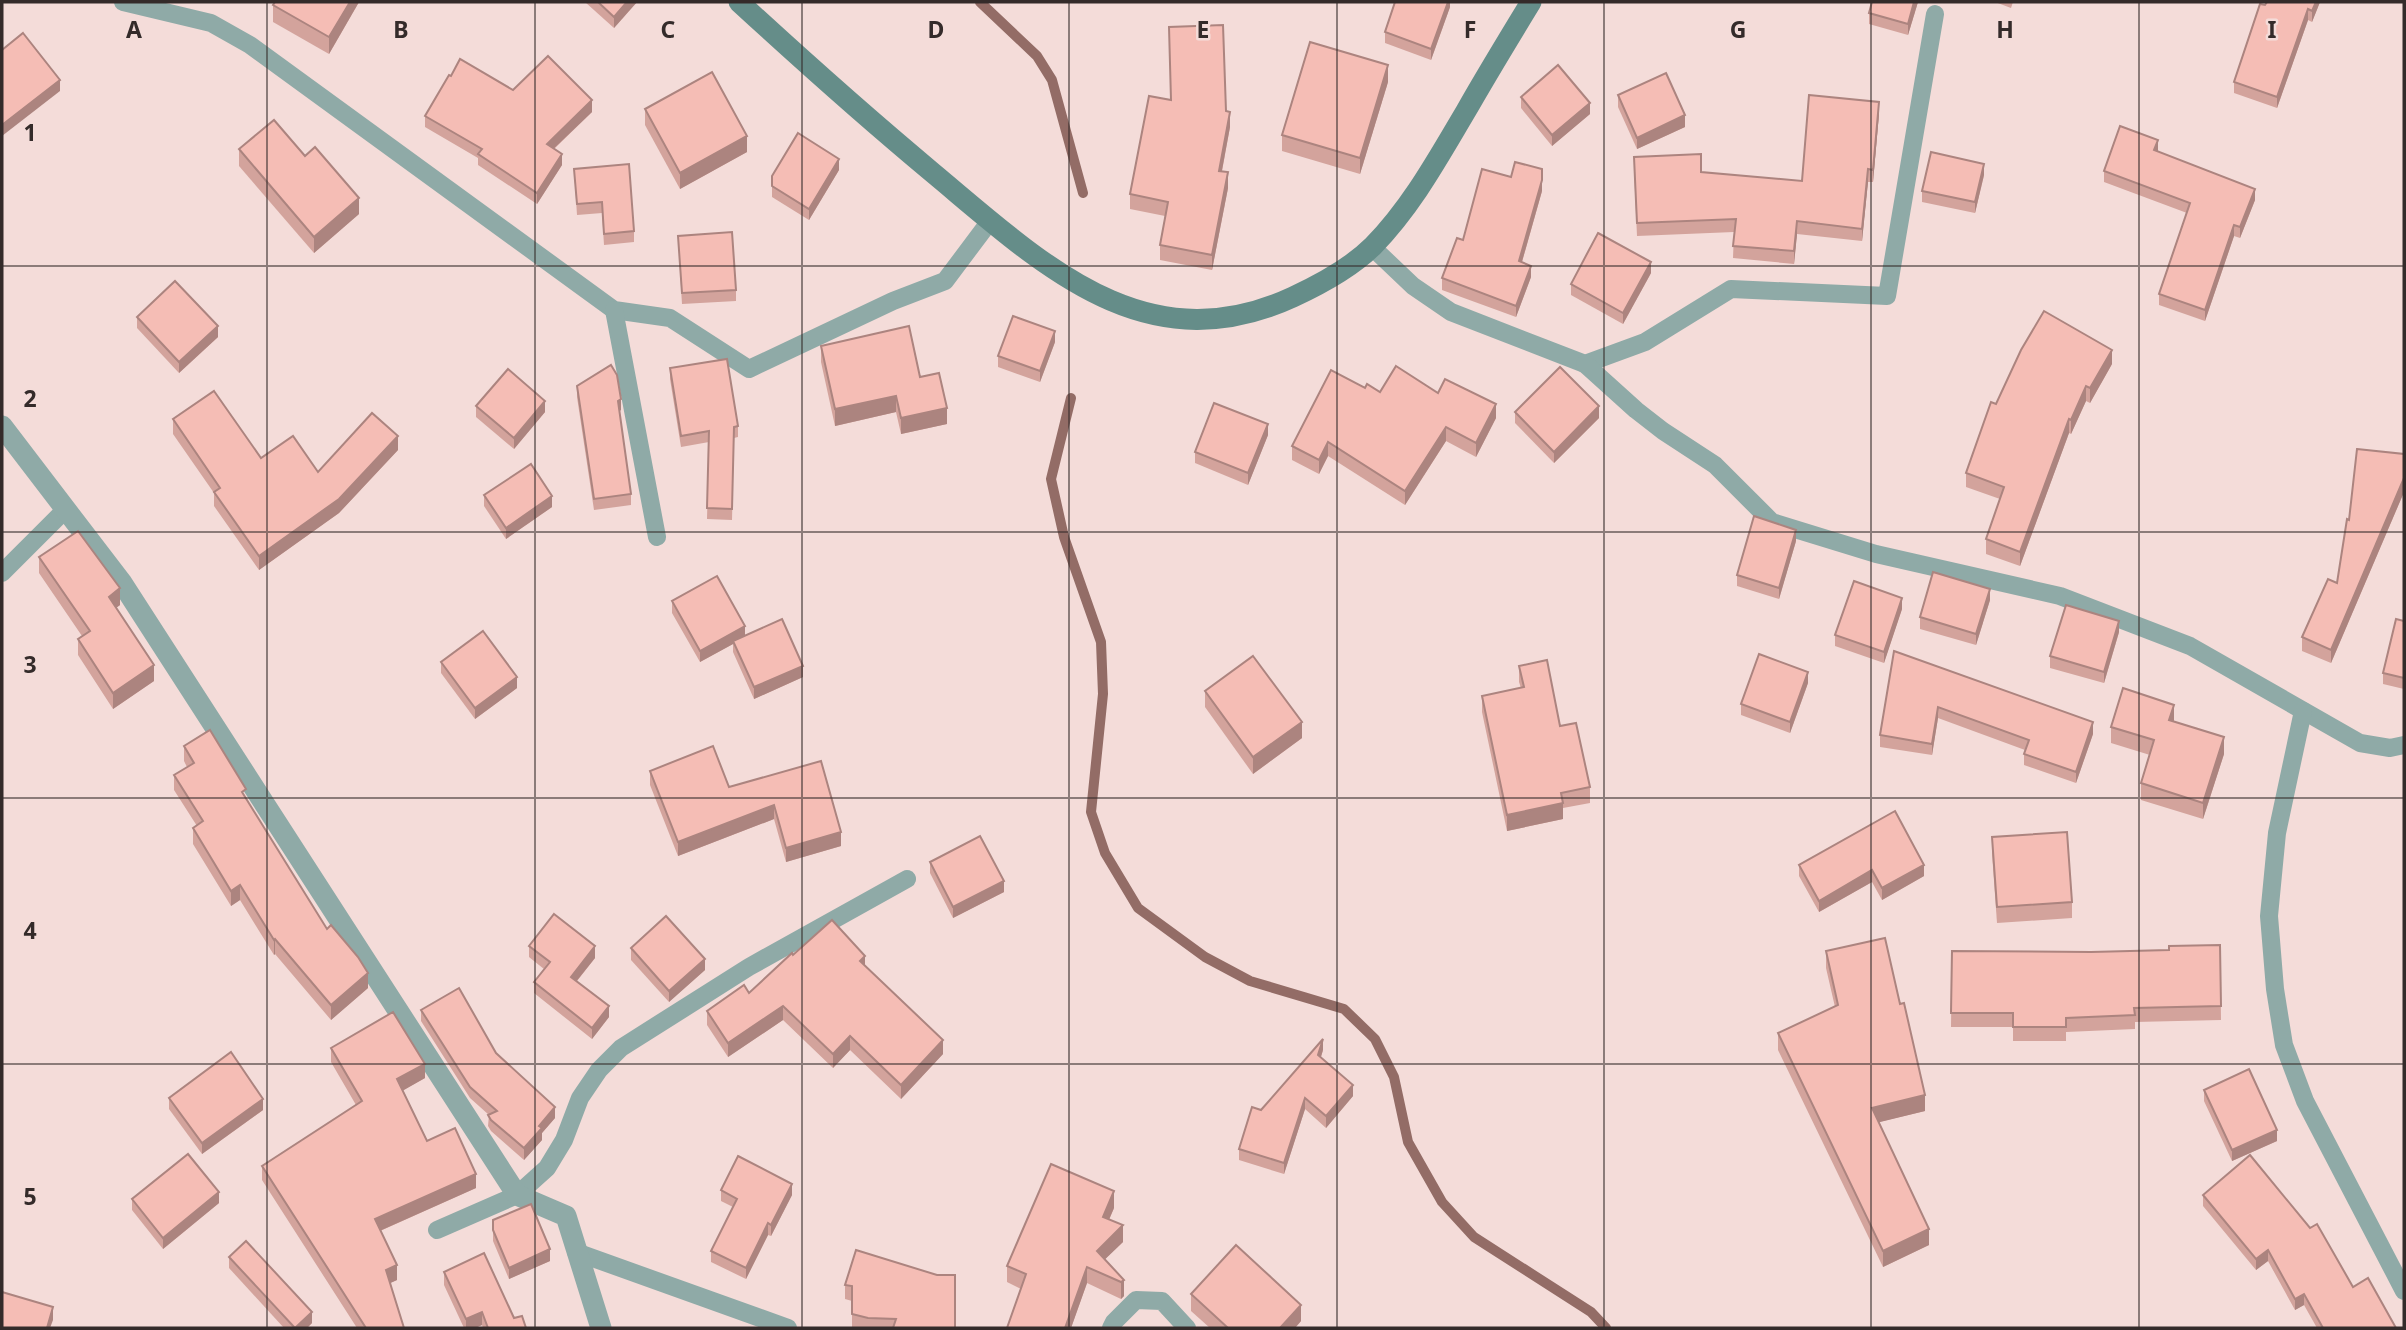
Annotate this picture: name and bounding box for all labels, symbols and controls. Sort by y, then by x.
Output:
text: A [126,13,142,45]
text: B [393,13,409,45]
text: C [661,13,676,45]
text: D [928,13,944,45]
text: E [1197,13,1209,45]
text: F [1464,13,1476,45]
text: G [1730,13,1746,45]
text: H [1996,13,2014,45]
text: I [2268,13,2277,45]
text: 1 [23,116,37,148]
text: 2 [23,382,37,414]
text: 3 [23,648,37,680]
text: 4 [23,914,37,946]
text: 5 [23,1180,37,1212]

